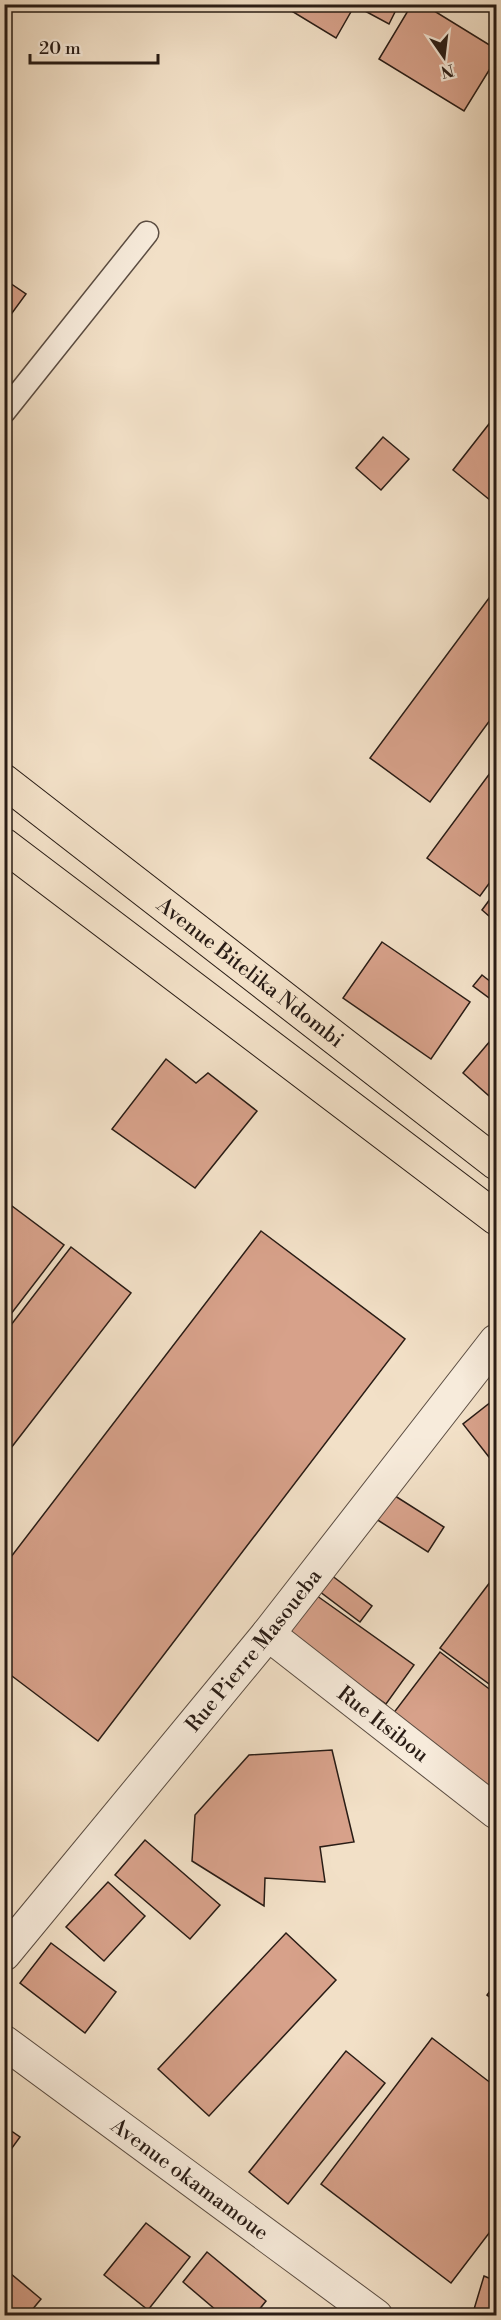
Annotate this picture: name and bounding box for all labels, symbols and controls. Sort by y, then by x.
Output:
scale bar [30,27,158,65]
north arrow [414,27,474,87]
text: 20 m [39,37,81,60]
text: N [438,59,456,82]
street label: Avenue Bitelika Ndombi [150,892,348,1054]
street label: Rue Pierre Masoueba [181,1564,328,1738]
street label: Rue Itsibou [332,1681,433,1768]
street label: Avenue okamamoue [105,2113,273,2246]

